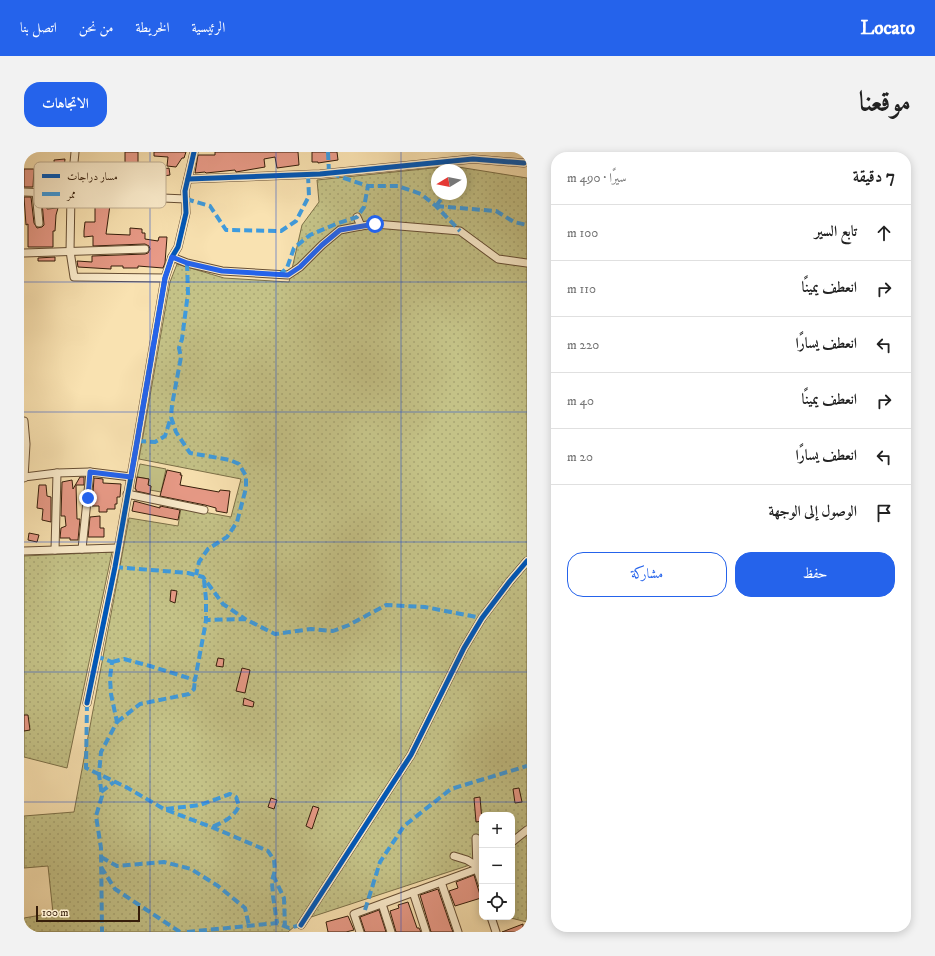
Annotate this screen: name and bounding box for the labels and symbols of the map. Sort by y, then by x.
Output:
legend [34,162,166,208]
north arrow [431,164,467,200]
text: مسار دراجات [67,170,118,184]
text: ممر [66,188,76,202]
route start [366,215,384,233]
route end [79,489,97,507]
scale bar [36,904,140,923]

